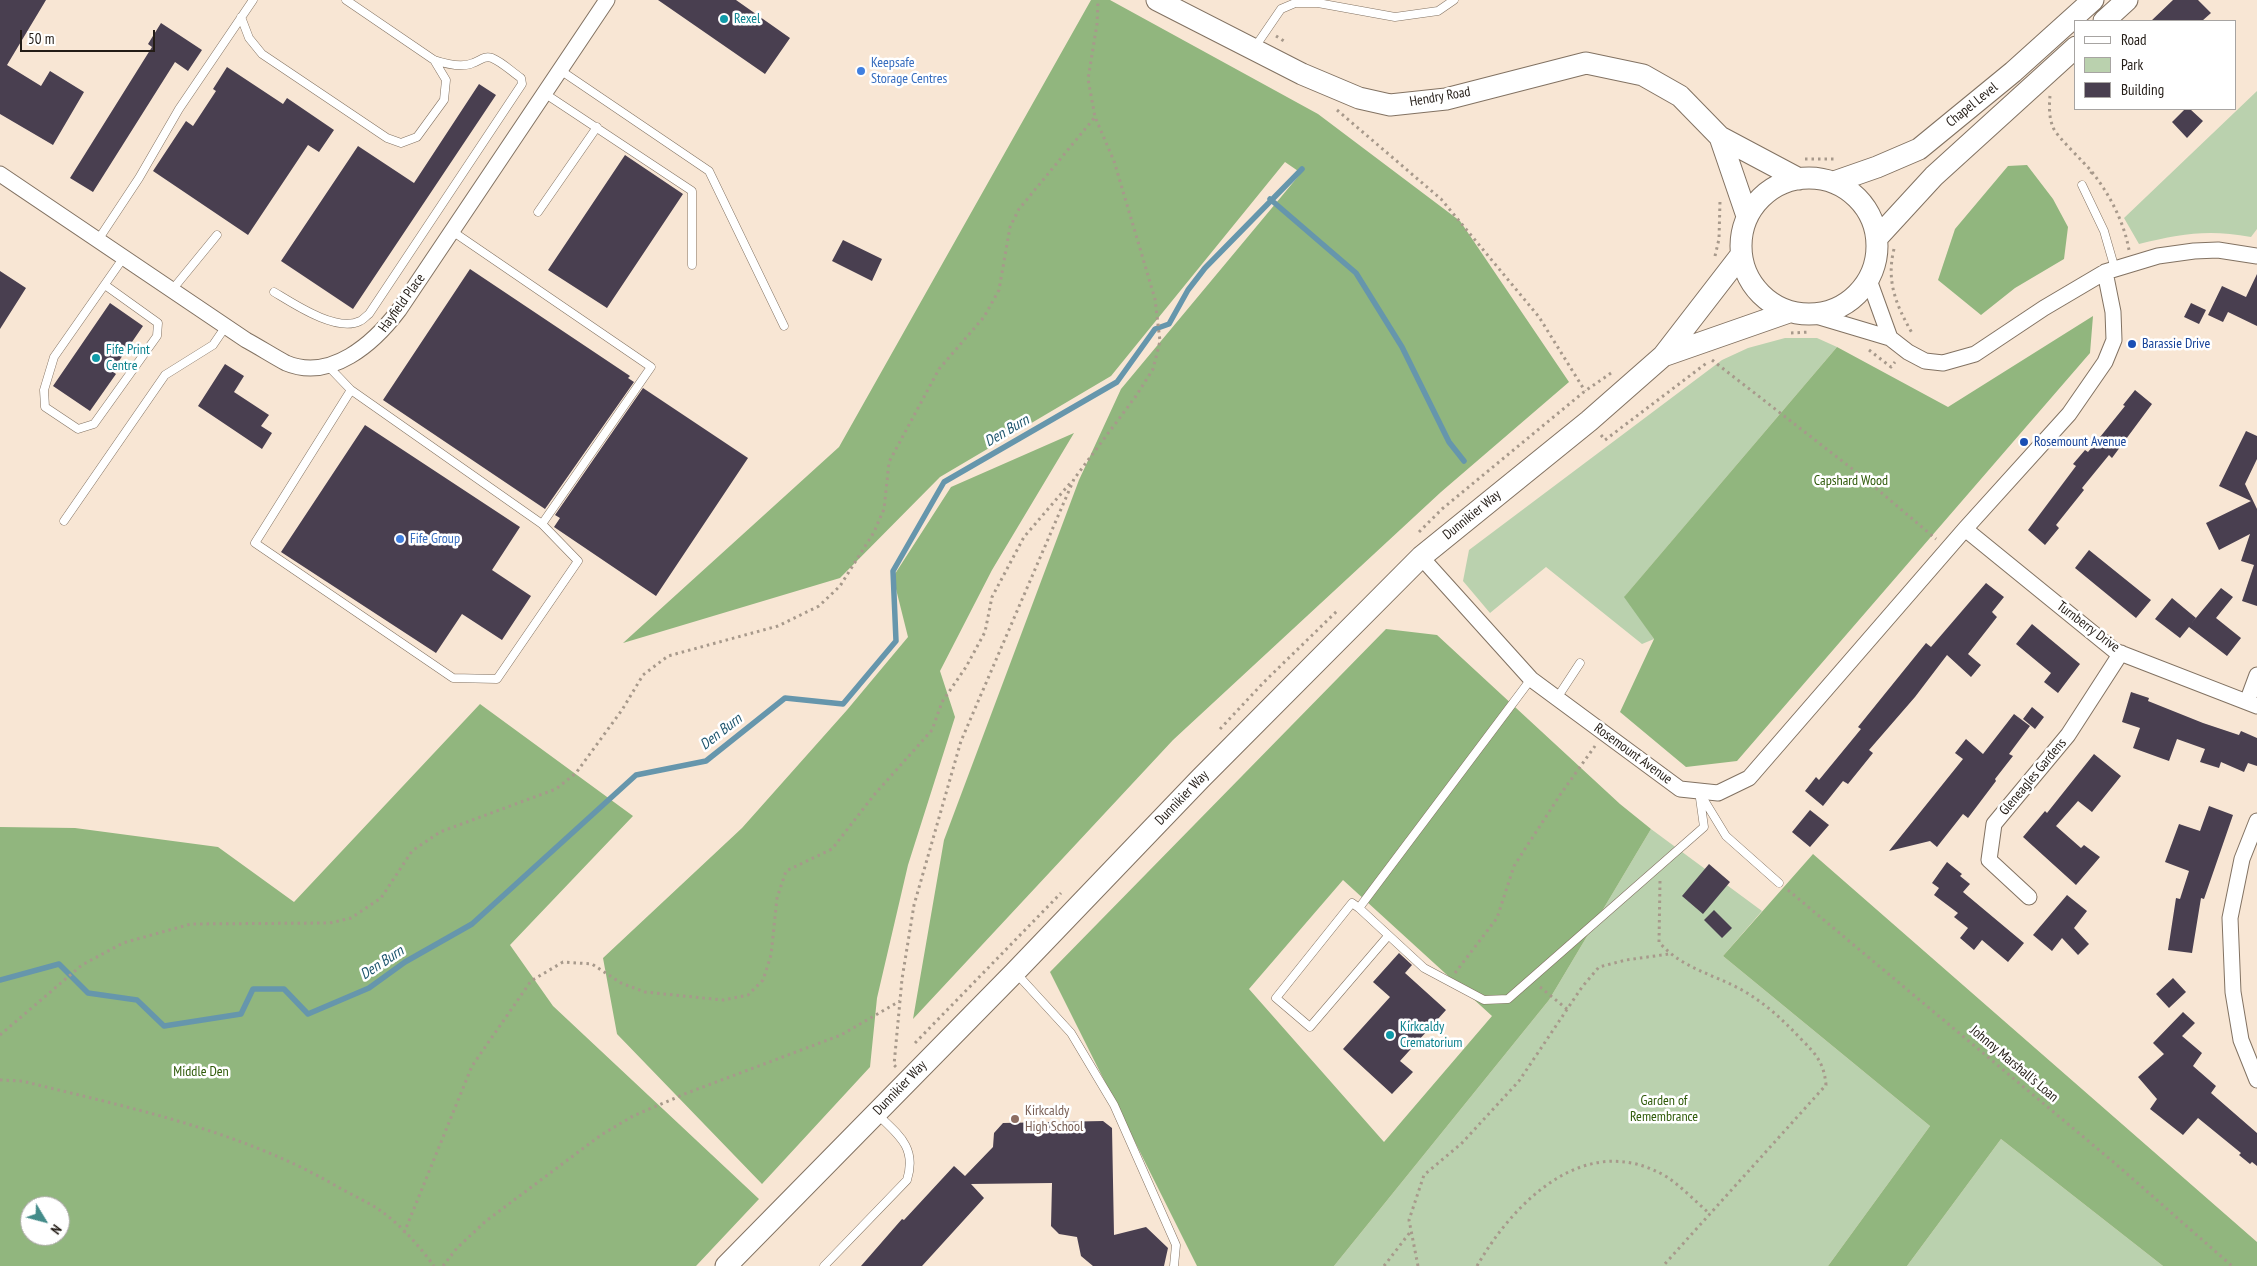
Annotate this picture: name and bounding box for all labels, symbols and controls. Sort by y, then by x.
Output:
place label: Rexel [734,11,760,27]
marker: Rexel [718,13,730,25]
scale bar [22,20,158,52]
legend [2074,20,2237,110]
text: 50 m [28,29,54,48]
text: Road [2121,30,2147,49]
place label: Keepsafe Storage Centres [871,55,947,88]
text: Park [2121,55,2143,74]
marker: Keepsafe Storage Centres [855,65,867,77]
street label: Chapel Level [1943,79,2001,131]
text: Building [2121,80,2164,99]
street label: Hendry Road [1408,83,1472,111]
street label: Hayfield Place [375,270,429,336]
place label: Barassie Drive [2142,336,2210,352]
marker: Barassie Drive [2126,338,2138,350]
place label: Fife Print Centre [106,342,150,374]
marker: Fife Print Centre [90,352,102,364]
water label: Den Burn [982,411,1032,451]
place label: Rosemount Avenue [2034,434,2126,450]
marker: Rosemount Avenue [2018,436,2030,448]
park label: Capshard Wood [1814,473,1888,489]
street label: Dunnikier Way [1440,487,1504,543]
place label: Fife Group [410,531,460,547]
marker: Fife Group [394,533,406,545]
street label: Turnberry Drive [2053,598,2123,656]
water label: Den Burn [697,710,745,754]
street label: Rosemount Avenue [1591,720,1675,788]
street label: Gleneagles Gardens [1996,735,2070,819]
street label: Dunnikier Way [1152,767,1212,829]
water label: Den Burn [357,942,407,984]
place label: Kirkcaldy Crematorium [1400,1019,1462,1052]
street label: Johnny Marshall's Loan [1966,1022,2062,1106]
marker: Kirkcaldy Crematorium [1384,1029,1396,1041]
street label: Dunnikier Way [870,1057,930,1119]
park label: Middle Den [173,1064,229,1080]
park label: Garden of Remembrance [1630,1093,1698,1126]
place label: Kirkcaldy High School [1025,1103,1083,1136]
marker: Kirkcaldy High School [1009,1113,1021,1125]
north arrow [20,1196,70,1246]
text: N [47,1221,66,1238]

